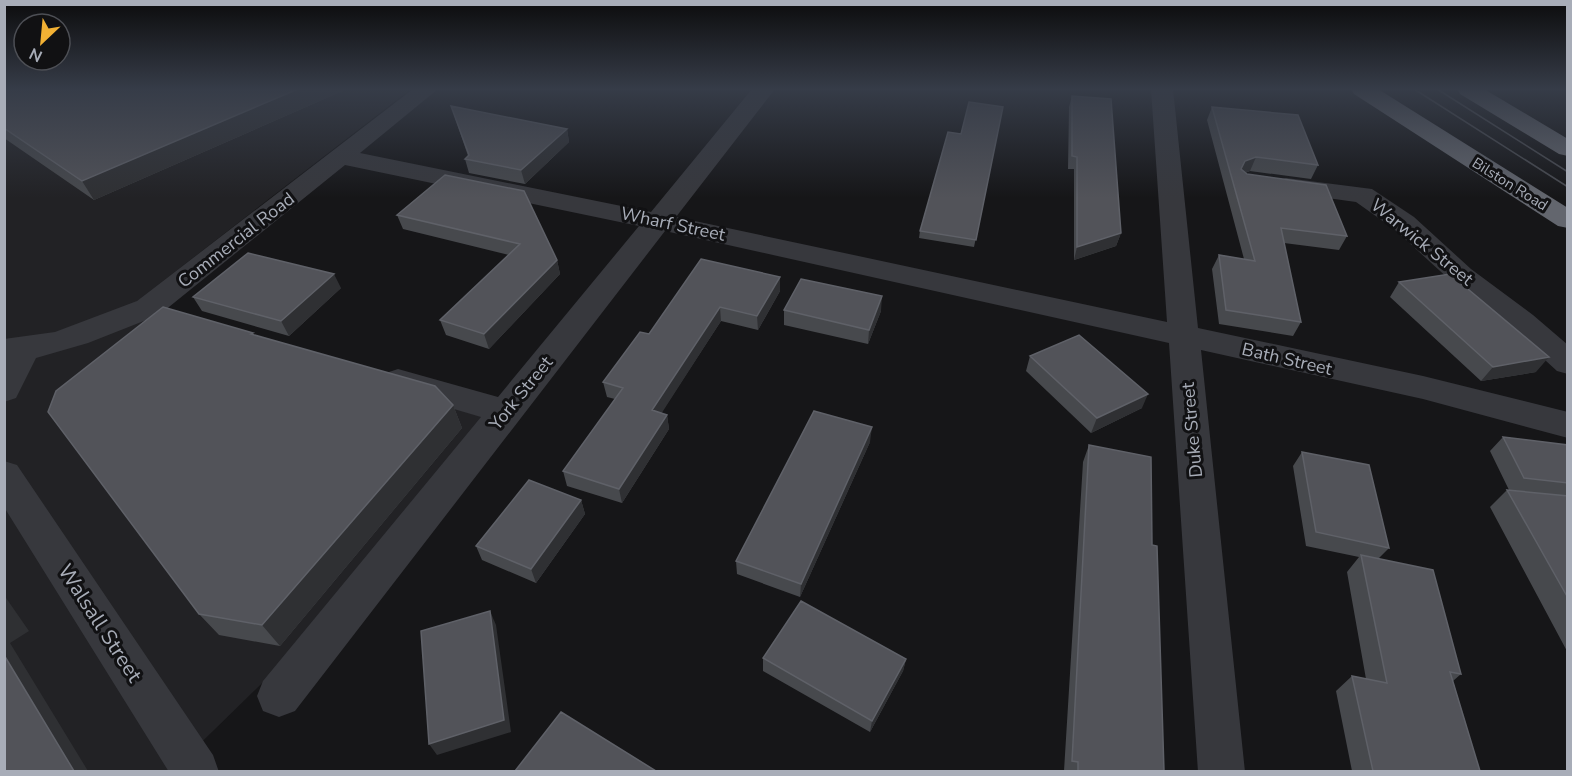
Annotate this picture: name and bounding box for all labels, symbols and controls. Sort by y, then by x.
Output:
north arrow [12,12,72,72]
text: N [26,42,46,67]
street label: Bilston Road [1468,153,1552,215]
street label: Commercial Road [173,187,299,293]
street label: Warwick Street [1366,193,1479,291]
street label: Wharf Street [619,201,728,247]
street label: Bath Street [1239,337,1335,381]
street label: York Street [483,351,559,436]
street label: Duke Street [1176,381,1208,479]
street label: Walsall Street [51,559,149,688]

